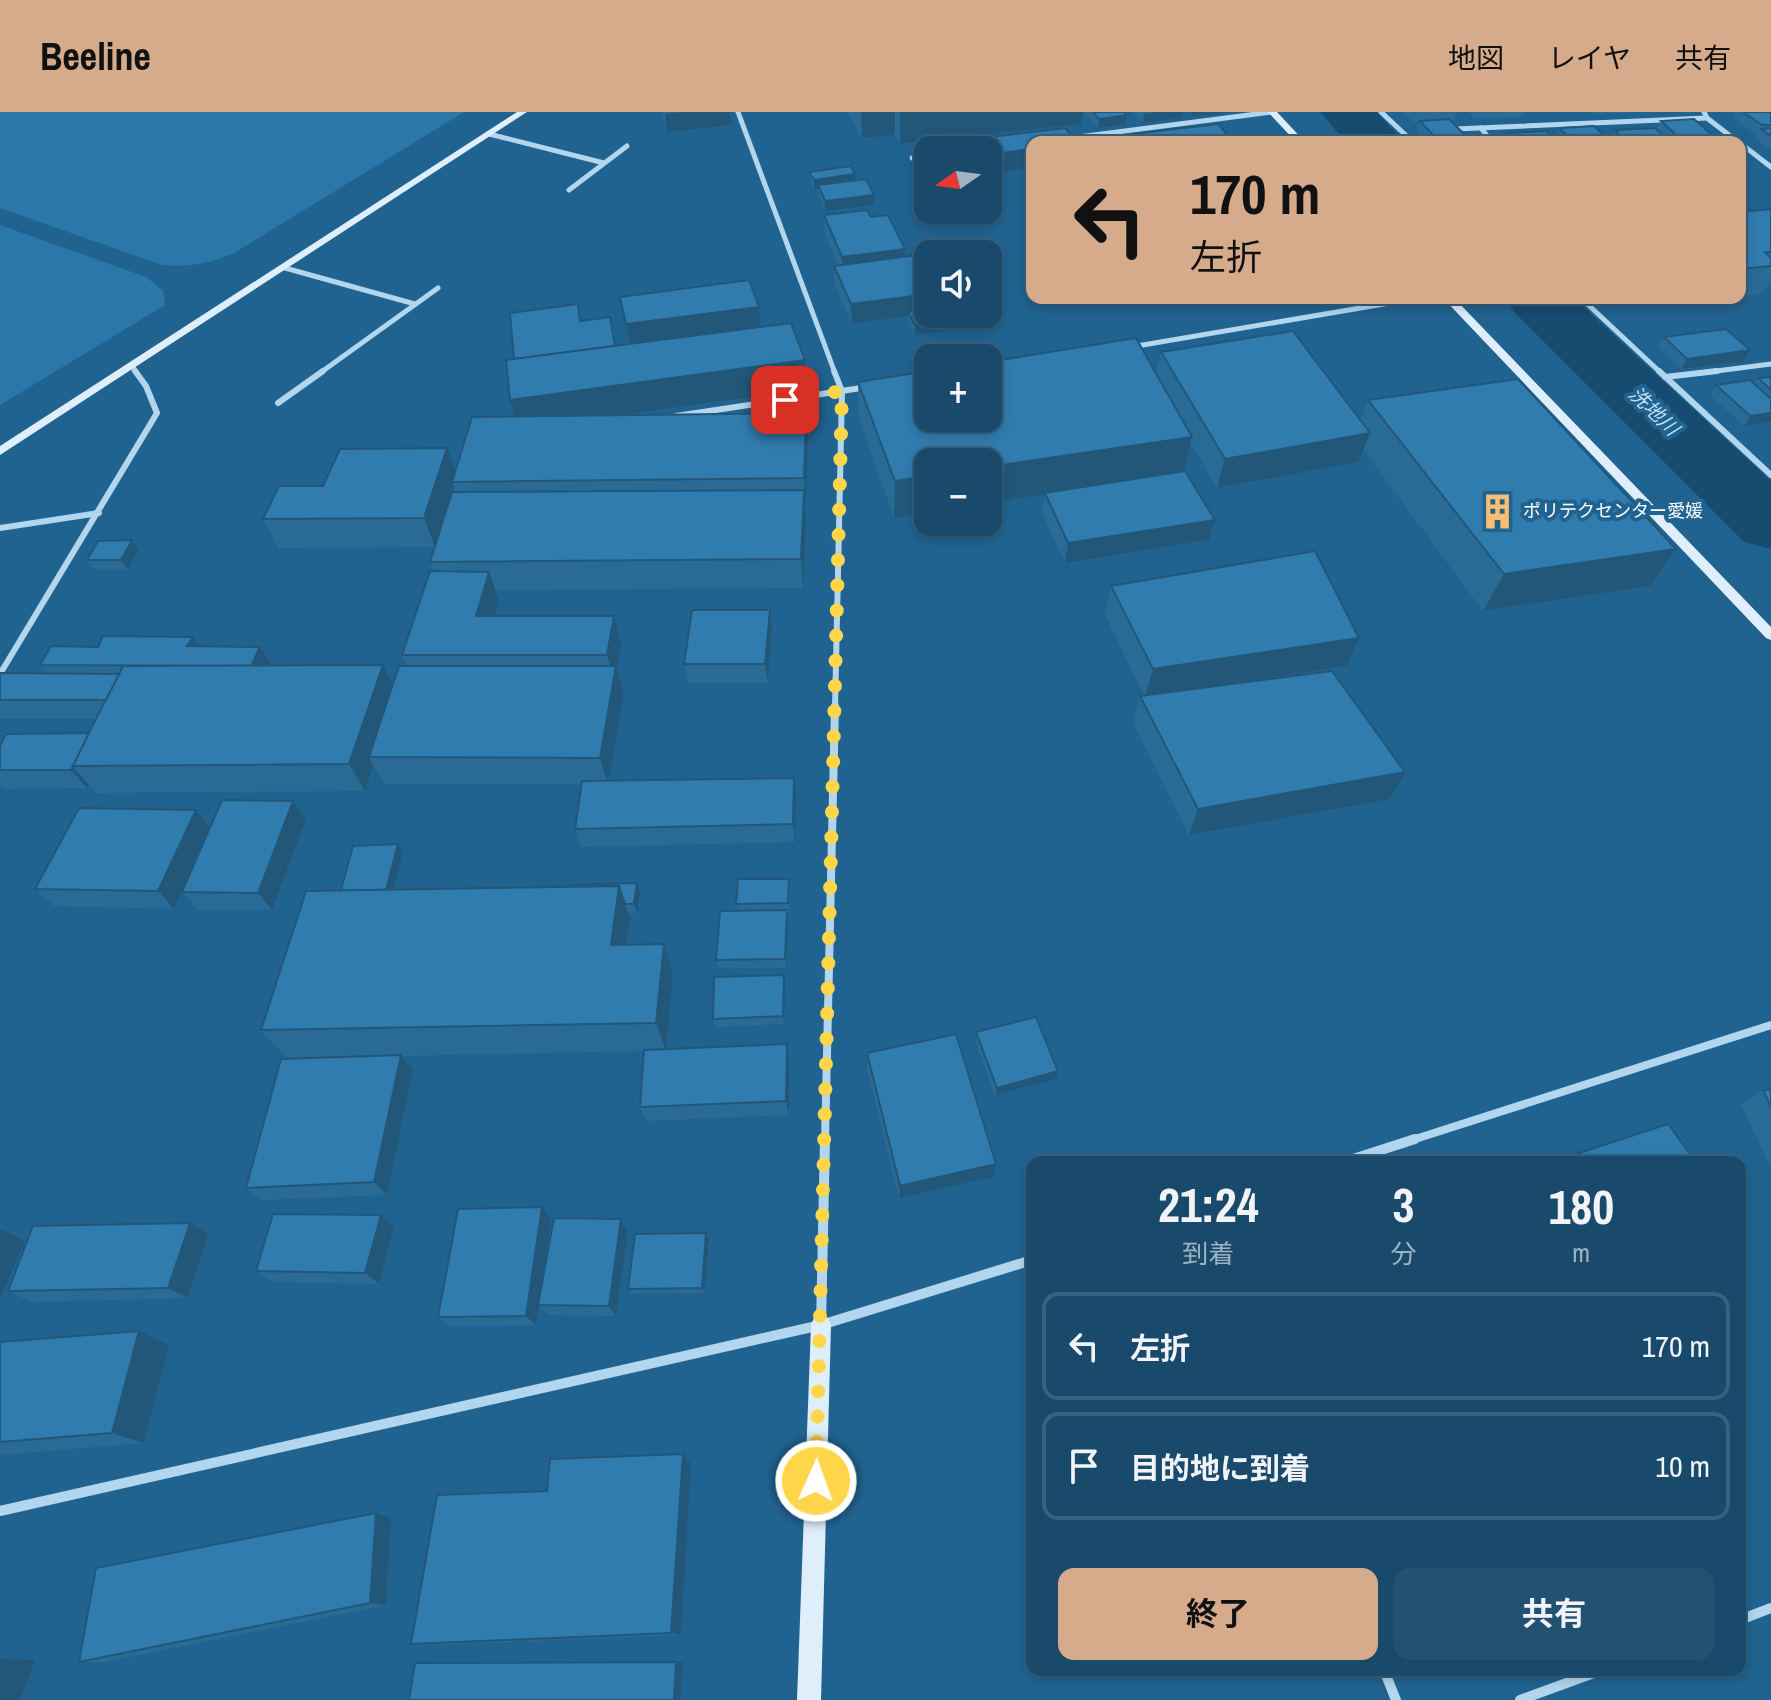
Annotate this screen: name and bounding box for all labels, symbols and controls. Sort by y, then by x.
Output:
text: Beeline [40,31,151,82]
text: 地図 [1448,39,1504,77]
text: レイヤ [1548,39,1631,77]
text: 共有 [1675,39,1731,77]
north arrow [914,136,1002,224]
map controls [914,136,1002,536]
text: 170 m [1190,156,1320,231]
icon: left [1058,168,1162,272]
text: 左折 [1190,233,1262,281]
button: sound [914,240,1002,328]
button: + [914,344,1002,432]
pin [751,366,819,434]
icon: arrive [763,378,807,422]
water label: 洗地川 [1623,380,1687,443]
button: − [914,448,1002,536]
building icon: ポリテクセンター愛媛 [1478,492,1516,530]
place label: ポリテクセンター愛媛 [1523,498,1703,523]
text: 21:24 [1158,1172,1259,1237]
text: 3 [1393,1172,1414,1237]
text: 180 [1548,1174,1614,1239]
text: m [1572,1235,1590,1270]
text: 到着 [1182,1236,1234,1271]
text: 分 [1390,1236,1416,1271]
icon: left [1062,1324,1106,1368]
text: 170 m [1642,1326,1710,1366]
text: 左折 [1130,1328,1190,1368]
position arrow [774,1439,858,1523]
icon: arrive [1062,1444,1106,1488]
text: 10 m [1655,1446,1710,1486]
text: 目的地に到着 [1130,1448,1310,1488]
button: 終了 [1058,1568,1378,1660]
button: 共有 [1394,1568,1714,1660]

